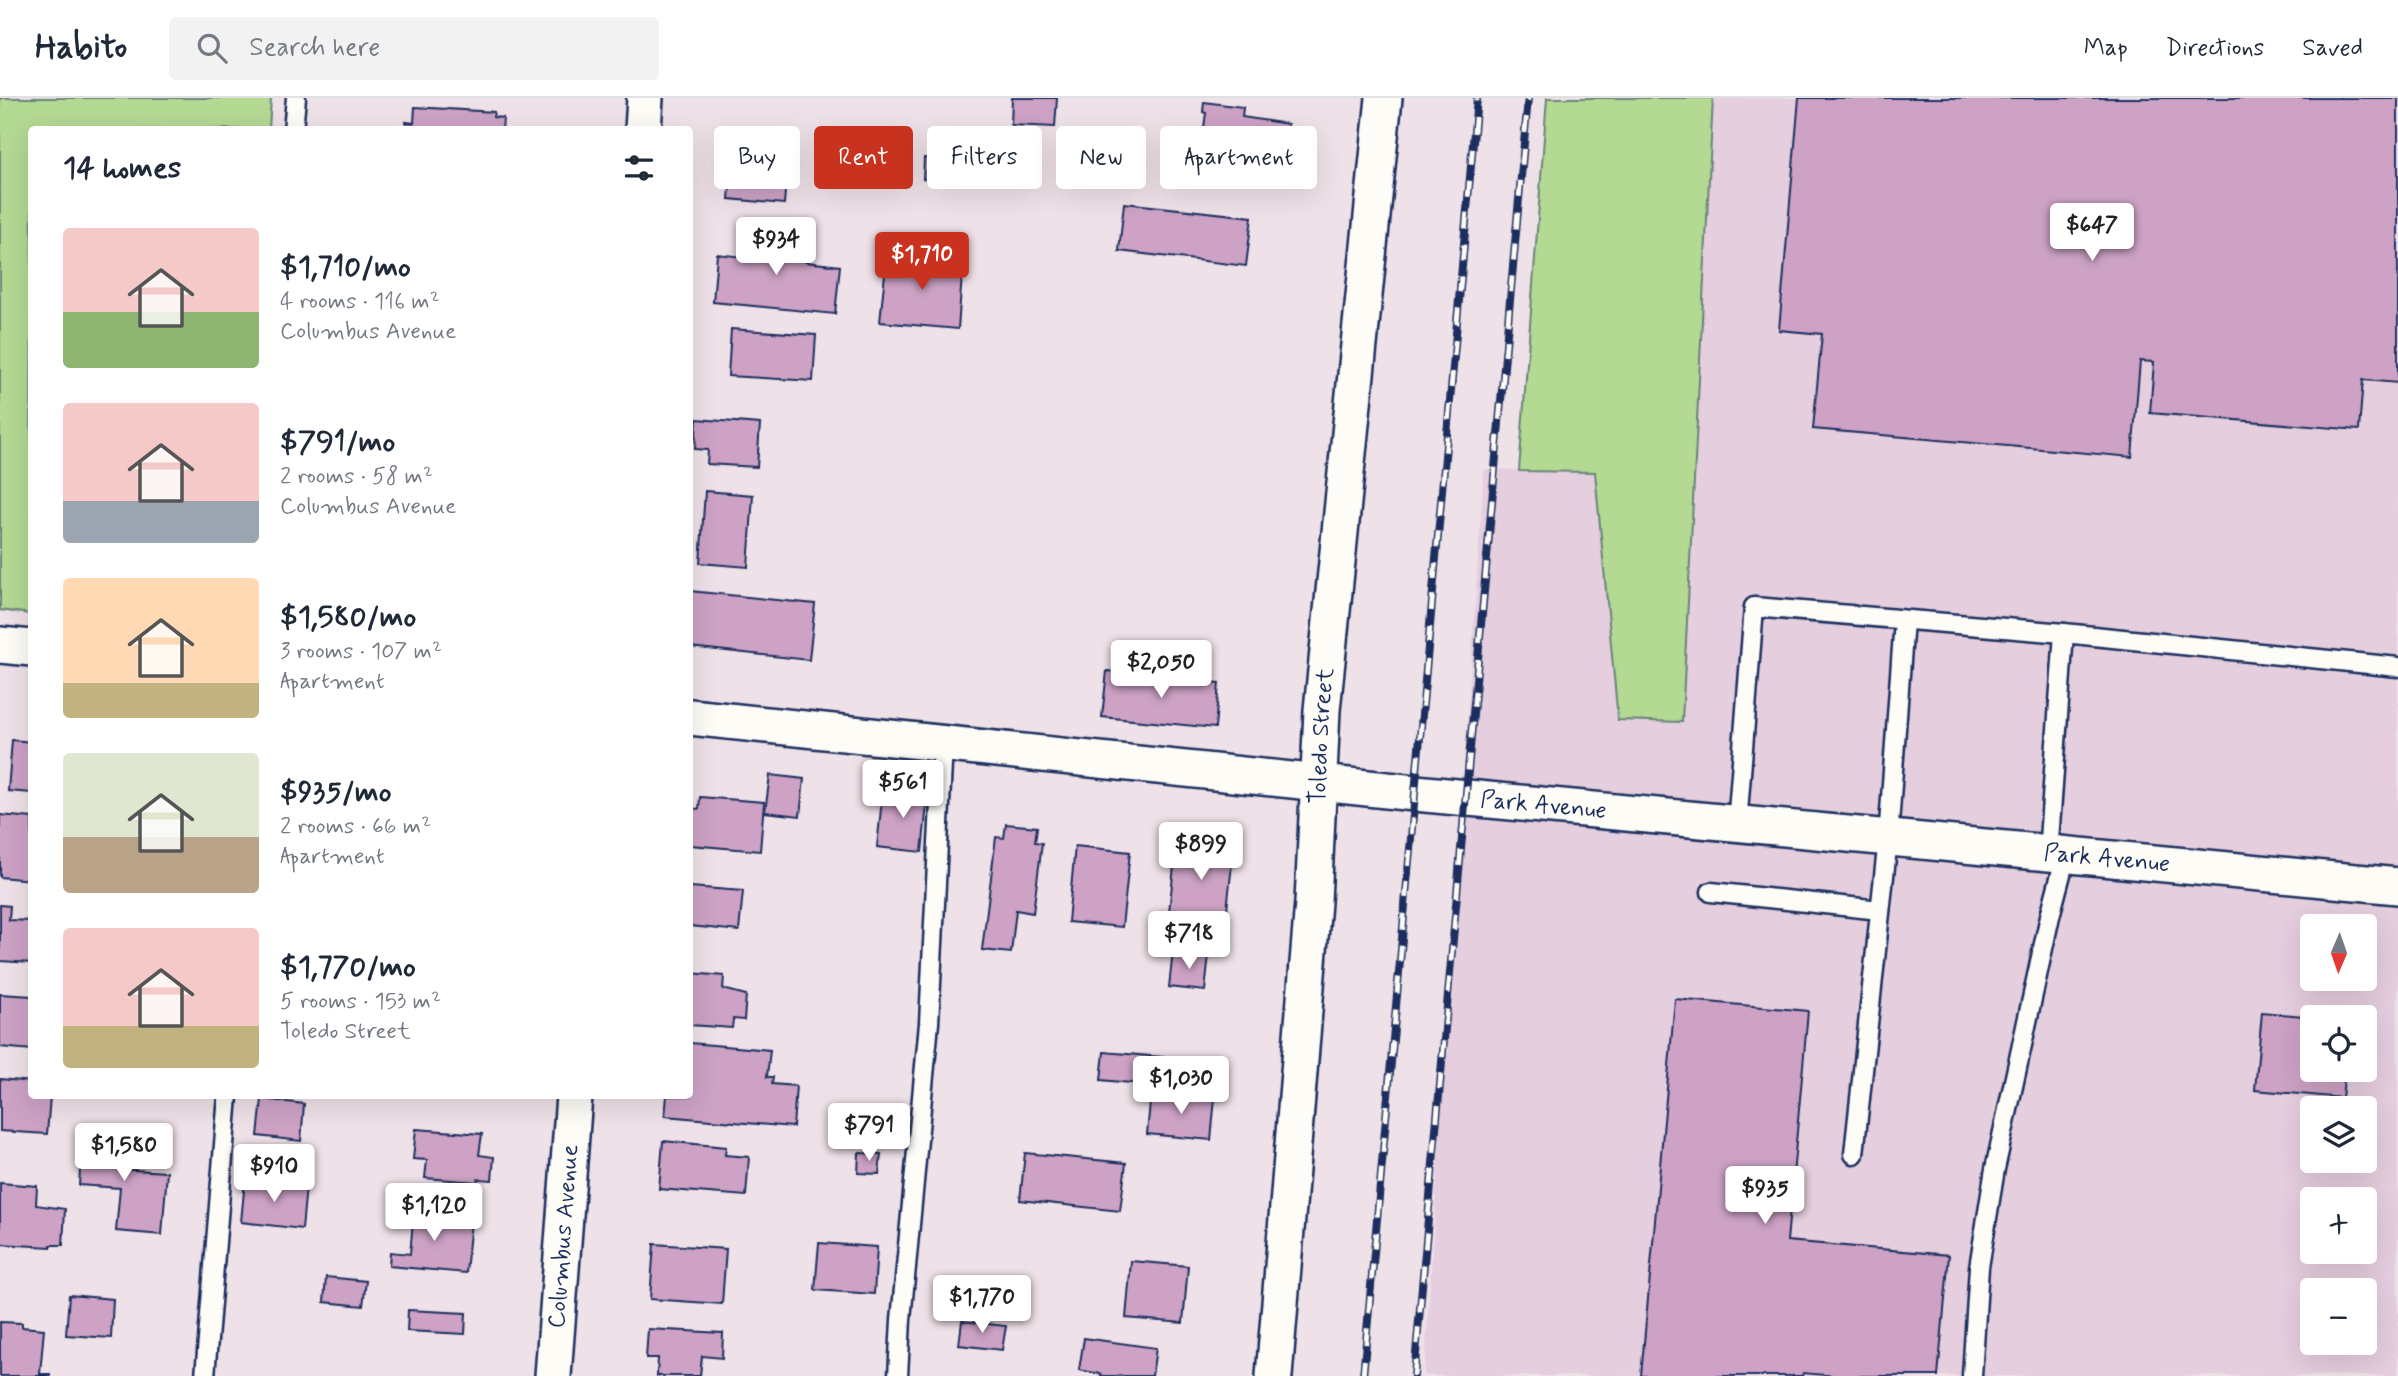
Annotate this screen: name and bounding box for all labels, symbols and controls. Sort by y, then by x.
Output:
search box [169,17,659,80]
text: Habito [35,26,127,70]
icon: search [193,29,231,67]
text: Search here [249,31,380,65]
text: Map [2084,33,2128,64]
text: Directions [2166,33,2264,64]
text: Saved [2302,33,2363,64]
chip: Buy [714,126,800,189]
chip: Rent [814,126,913,189]
chip: Filters [927,126,1042,189]
chip: New [1056,126,1146,189]
chip: Apartment [1160,126,1317,189]
text: 14 homes [63,149,181,188]
icon: filters [620,149,658,187]
pin: $647 [2051,204,2133,263]
text: $647 [2066,211,2118,241]
pin: $934 [735,218,817,277]
text: $934 [752,225,800,255]
pin: $1,710 [865,232,979,292]
text: $1,710 [891,240,953,270]
text: $1,710/mo [280,248,411,287]
icon: home [119,256,203,340]
text: 4 rooms · 116 m² [280,287,440,317]
text: Columbus Avenue [280,317,456,347]
text: $791/mo [280,423,395,462]
icon: home [119,431,203,515]
text: 2 rooms · 58 m² [280,462,433,492]
text: Columbus Avenue [280,492,456,522]
text: $1,580/mo [280,598,416,637]
icon: home [119,606,203,690]
text: 3 rooms · 107 m² [280,637,442,667]
pin: $2,050 [1104,640,1218,700]
text: $2,050 [1127,648,1195,678]
street label: Toledo Street [1302,666,1342,805]
text: Apartment [280,667,385,697]
pin: $561 [862,760,944,820]
text: $561 [878,768,928,798]
text: $935/mo [280,773,392,812]
icon: home [119,781,203,865]
street label: Park Avenue [1479,784,1608,827]
text: 2 rooms · 66 m² [280,812,431,842]
pin: $899 [1160,822,1242,882]
text: $899 [1175,830,1227,860]
street label: Park Avenue [2042,837,2171,880]
text: Apartment [280,842,385,872]
pin: $718 [1148,912,1230,971]
north arrow [2300,914,2376,990]
map controls [2300,914,2377,1355]
text: $718 [1164,919,1214,949]
text: $1,770/mo [280,948,416,987]
icon: home [119,956,203,1040]
text: 5 rooms · 153 m² [280,987,441,1017]
button: locate [2300,1005,2377,1082]
text: Toledo Street [280,1017,410,1047]
pin: $1,030 [1124,1056,1238,1116]
text: $1,030 [1149,1064,1213,1094]
button: layers [2300,1096,2377,1173]
pin: $791 [828,1104,910,1163]
text: $791 [844,1111,894,1141]
pin: $1,580 [67,1124,181,1183]
text: $1,580 [91,1131,157,1161]
street label: Columbus Avenue [541,1143,586,1329]
pin: $910 [233,1144,315,1204]
text: $910 [250,1152,298,1182]
pin: $935 [1724,1166,1806,1226]
text: $935 [1741,1174,1789,1204]
pin: $1,120 [377,1184,491,1243]
button: + [2300,1187,2377,1264]
text: $1,120 [401,1191,467,1221]
pin: $1,770 [925,1276,1039,1335]
button: − [2300,1278,2377,1355]
text: $1,770 [949,1283,1015,1313]

